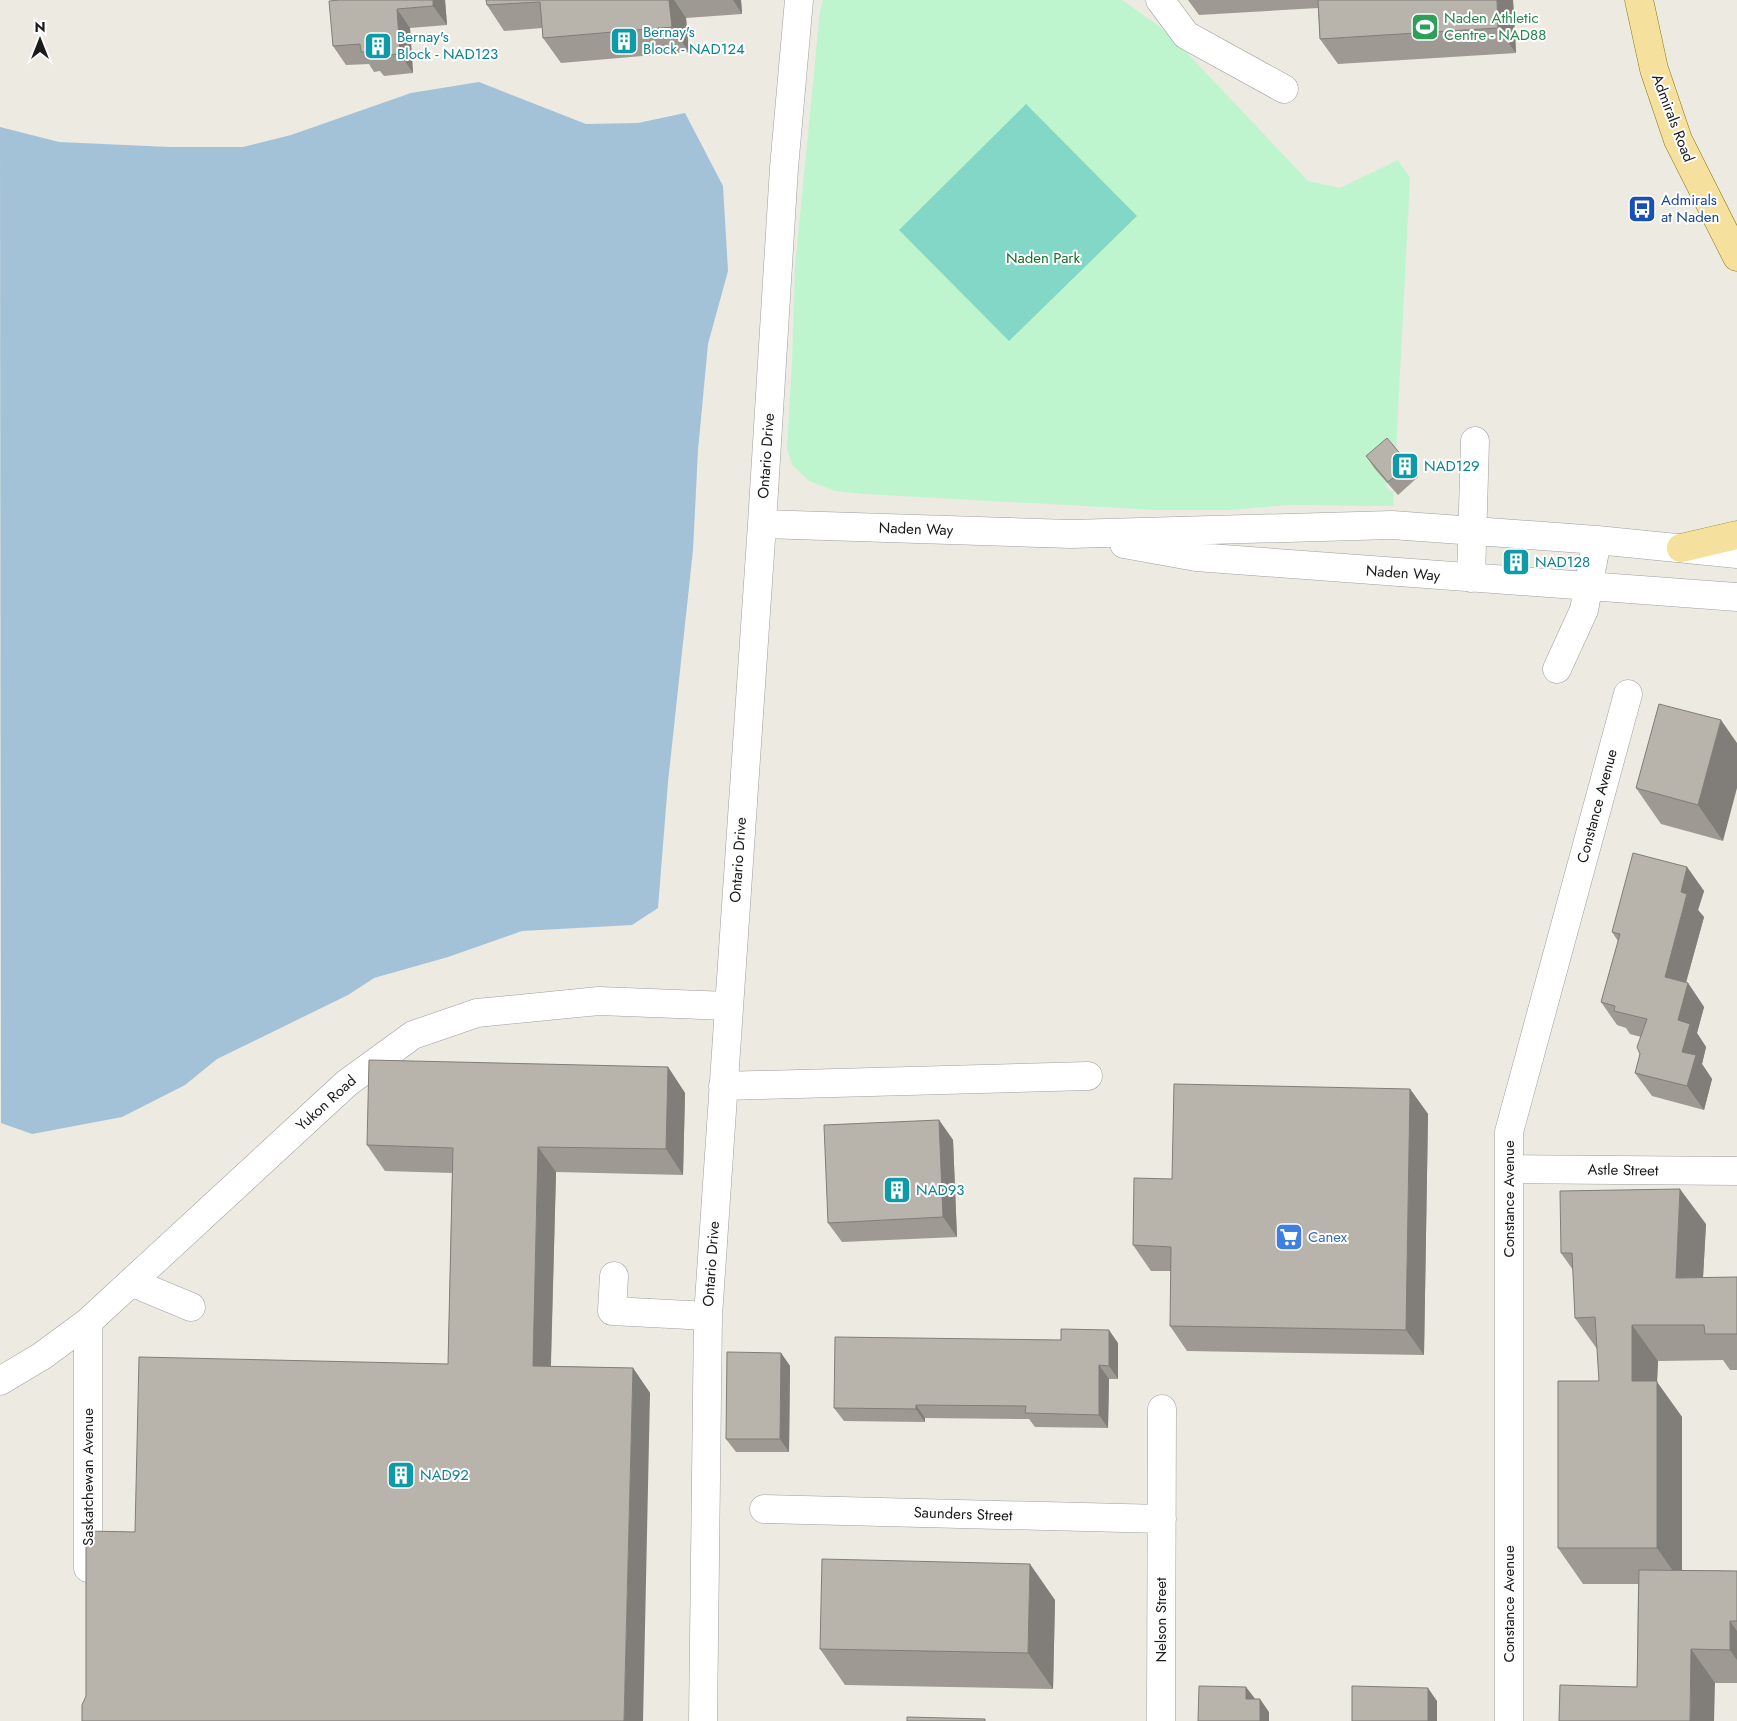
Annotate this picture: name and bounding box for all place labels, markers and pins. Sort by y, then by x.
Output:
place label: Naden Athletic Centre - NAD88 [1444,7,1546,46]
sports icon: Naden Athletic Centre - NAD88 [1410,12,1440,42]
place label: Bernay's Block - NAD124 [643,21,745,60]
place label: Bernay's Block - NAD123 [397,26,498,65]
building icon: Bernay's Block - NAD124 [609,26,639,56]
building icon: Bernay's Block - NAD123 [363,31,393,61]
place label: Admirals at Naden [1661,189,1719,228]
bus stop icon: Admirals at Naden [1627,194,1657,224]
building icon: NAD129 [1390,451,1420,481]
place label: NAD129 [1424,455,1480,477]
building icon: NAD128 [1501,547,1531,577]
place label: NAD128 [1535,551,1590,573]
building icon: NAD93 [882,1175,912,1205]
place label: NAD93 [916,1179,965,1201]
supermarket icon: Canex [1274,1222,1304,1252]
place label: Canex [1308,1226,1348,1248]
building icon: NAD92 [386,1460,416,1490]
place label: NAD92 [420,1464,469,1486]

